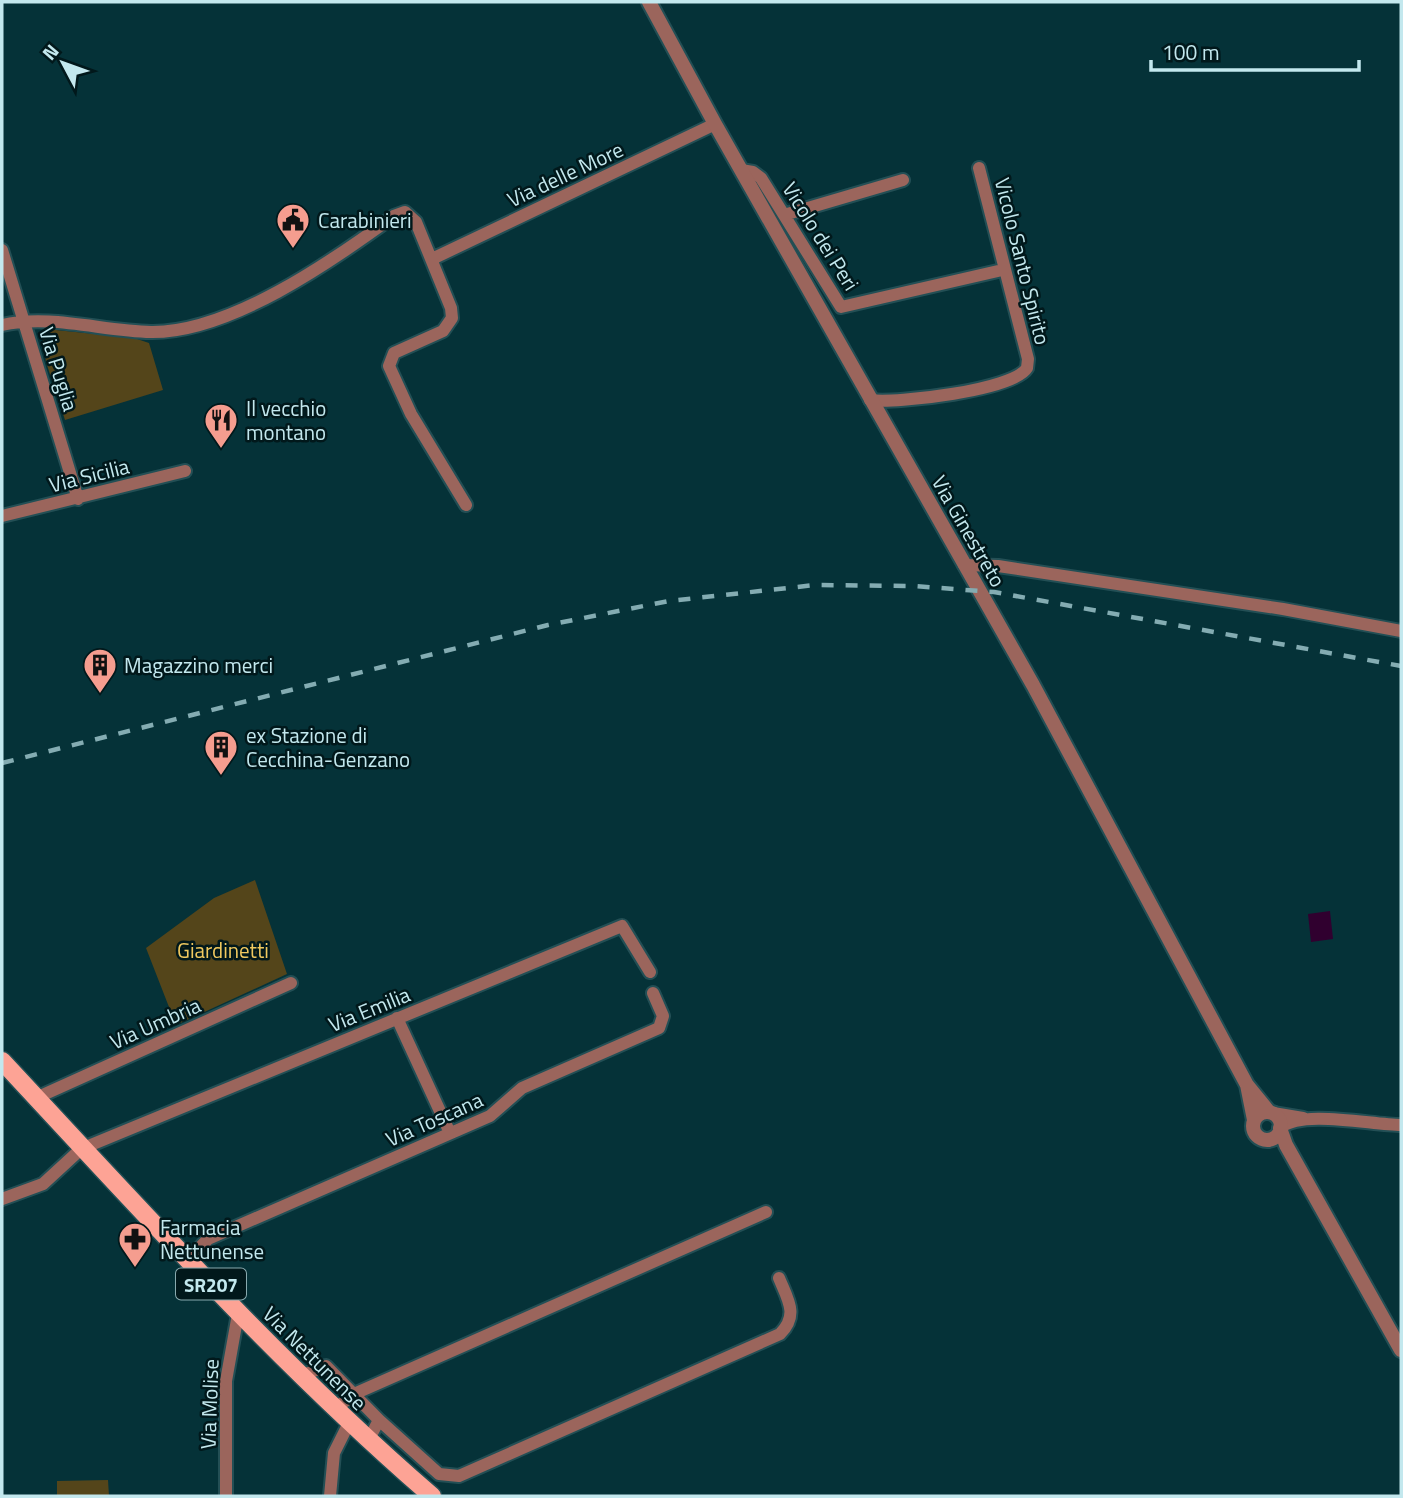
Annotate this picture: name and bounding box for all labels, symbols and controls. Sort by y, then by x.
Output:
north arrow [28,28,98,98]
scale bar [1151,28,1359,72]
text: 100 m [1162,36,1219,68]
text: N [35,37,65,66]
street label: Via delle More [502,133,628,215]
street label: Vicolo Santo Spirito [987,174,1059,348]
street label: Vicolo dei Peri [775,175,867,297]
public building icon: Carabinieri [274,201,312,250]
place label: Carabinieri [318,204,412,236]
street label: Via Puglia [31,323,87,415]
place label: Il vecchio montano [246,392,326,448]
restaurant icon: Il vecchio montano [202,401,240,450]
street label: Via Sicilia [46,449,133,500]
street label: Via Ginestreto [924,469,1014,593]
building icon: Magazzino merci [81,646,119,695]
place label: Magazzino merci [124,649,273,681]
place label: ex Stazione di Cecchina-Genzano [246,719,410,775]
building icon: ex Stazione di Cecchina-Genzano [202,728,240,777]
park label: Giardinetti [177,934,269,966]
street label: Via Emilia [323,978,415,1040]
street label: Via Umbria [104,989,206,1057]
street label: Via Toscana [380,1083,488,1155]
place label: Farmacia Nettunense [160,1211,264,1267]
pharmacy icon: Farmacia Nettunense [116,1220,154,1269]
road number: SR207 [176,1268,246,1300]
street label: Via Nettunense [256,1299,374,1417]
street label: Via Molise [191,1358,227,1450]

